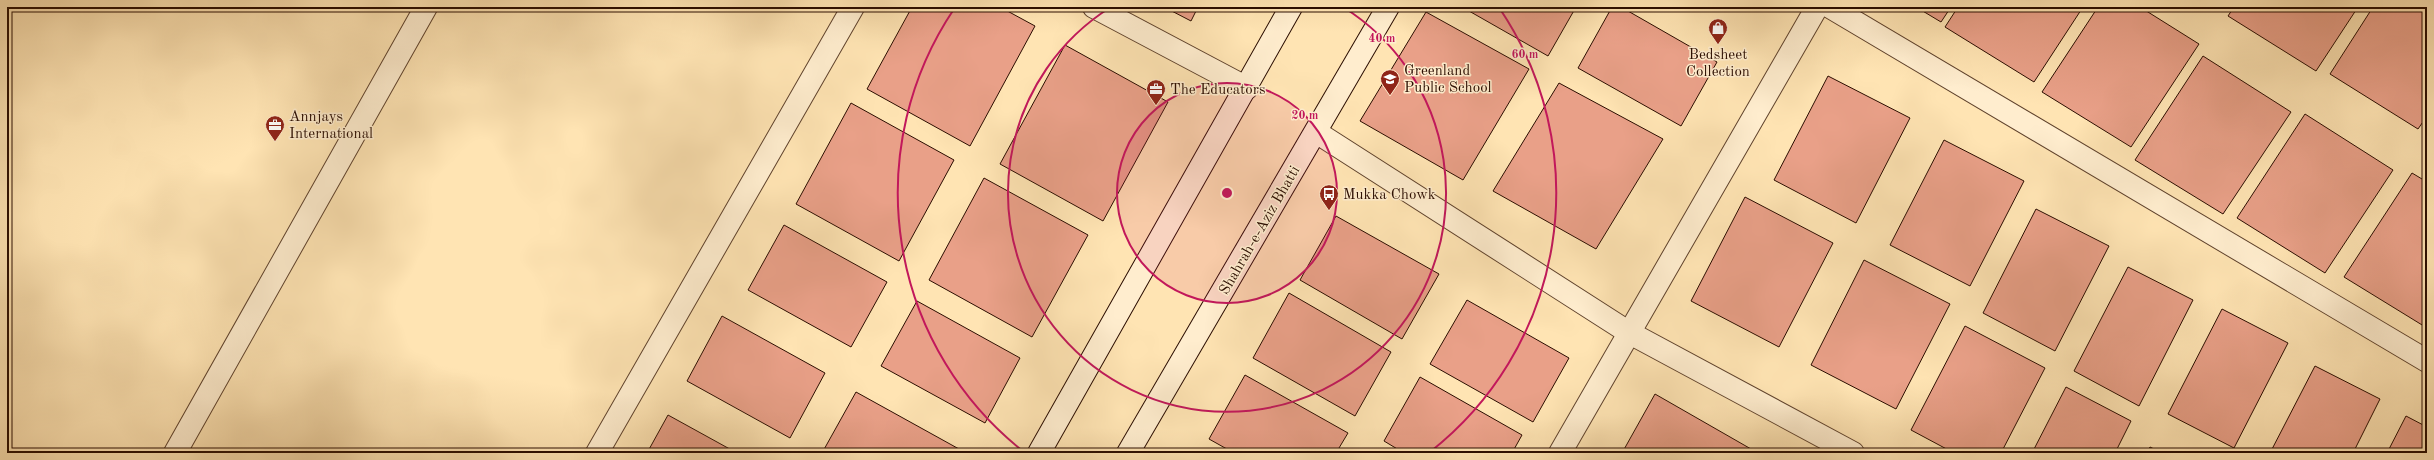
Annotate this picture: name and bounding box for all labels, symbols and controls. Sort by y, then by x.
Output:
shop icon: Bedsheet Collection [1707,17,1729,45]
text: 40 m [1369,33,1396,45]
place label: Bedsheet Collection [1686,48,1750,80]
text: 60 m [1512,49,1539,61]
place label: Greenland Public School [1404,64,1492,96]
school or university icon: Greenland Public School [1379,68,1401,96]
office icon: The Educators [1145,78,1167,106]
place label: The Educators [1170,83,1265,98]
place label: Annjays International [289,110,373,142]
text: 20 m [1292,110,1319,122]
office icon: Annjays International [264,114,286,142]
street label: Shahrah-e-Aziz Bhatti [1217,164,1303,298]
bus stop icon: Mukka Chowk [1318,183,1340,211]
centre of rings [1220,186,1234,200]
place label: Mukka Chowk [1343,188,1436,203]

